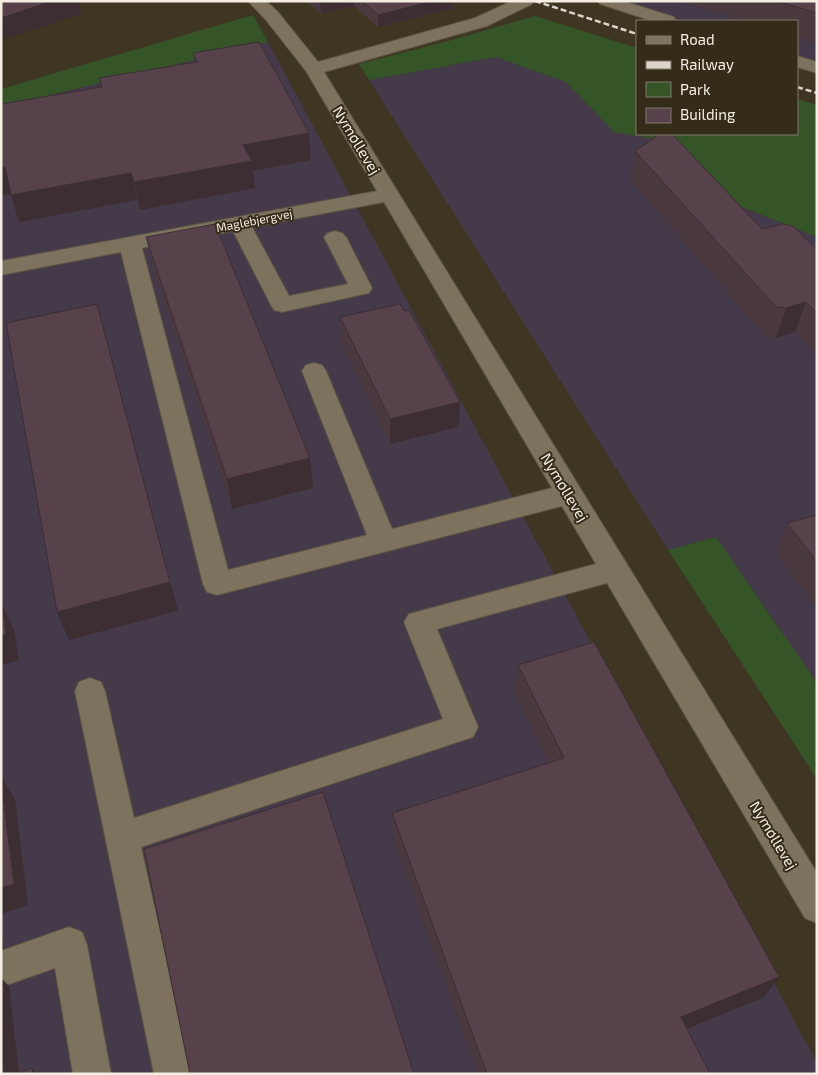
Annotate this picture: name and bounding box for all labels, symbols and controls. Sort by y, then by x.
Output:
legend [636,20,798,135]
text: Road [680,30,715,48]
text: Railway [680,55,734,73]
text: Park [680,80,711,98]
street label: Nymøllevej [329,102,384,178]
text: Building [680,105,736,123]
street label: Maglebjergvej [215,206,293,235]
street label: Nymøllevej [537,449,592,525]
street label: Nymøllevej [746,797,801,873]

